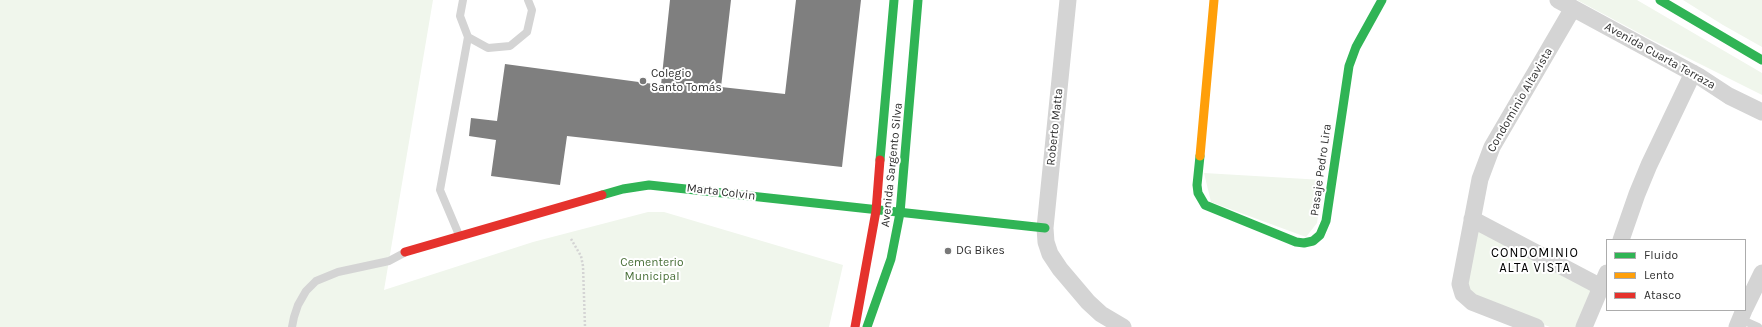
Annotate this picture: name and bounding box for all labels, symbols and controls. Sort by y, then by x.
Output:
street label: Avenida Cuarta Terraza [1602,20,1718,92]
street label: Condominio Altavista [1484,45,1556,155]
place label: Colegio Santo Tomás [651,67,722,95]
marker: Colegio Santo Tomás [638,76,648,86]
street label: Roberto Matta [1044,88,1066,166]
street label: Avenida Sargento Silva [878,102,906,228]
street label: Pasaje Pedro Lira [1307,123,1335,217]
street label: Marta Colvin [686,181,756,203]
legend [1606,239,1746,311]
place label: DG Bikes [956,244,1005,258]
district label: CONDOMINIO ALTA VISTA [1491,245,1579,276]
marker: DG Bikes [943,246,953,256]
text: Fluido [1644,248,1678,262]
park label: Cementerio Municipal [620,256,684,284]
text: Lento [1644,268,1674,282]
text: Atasco [1644,288,1681,302]

